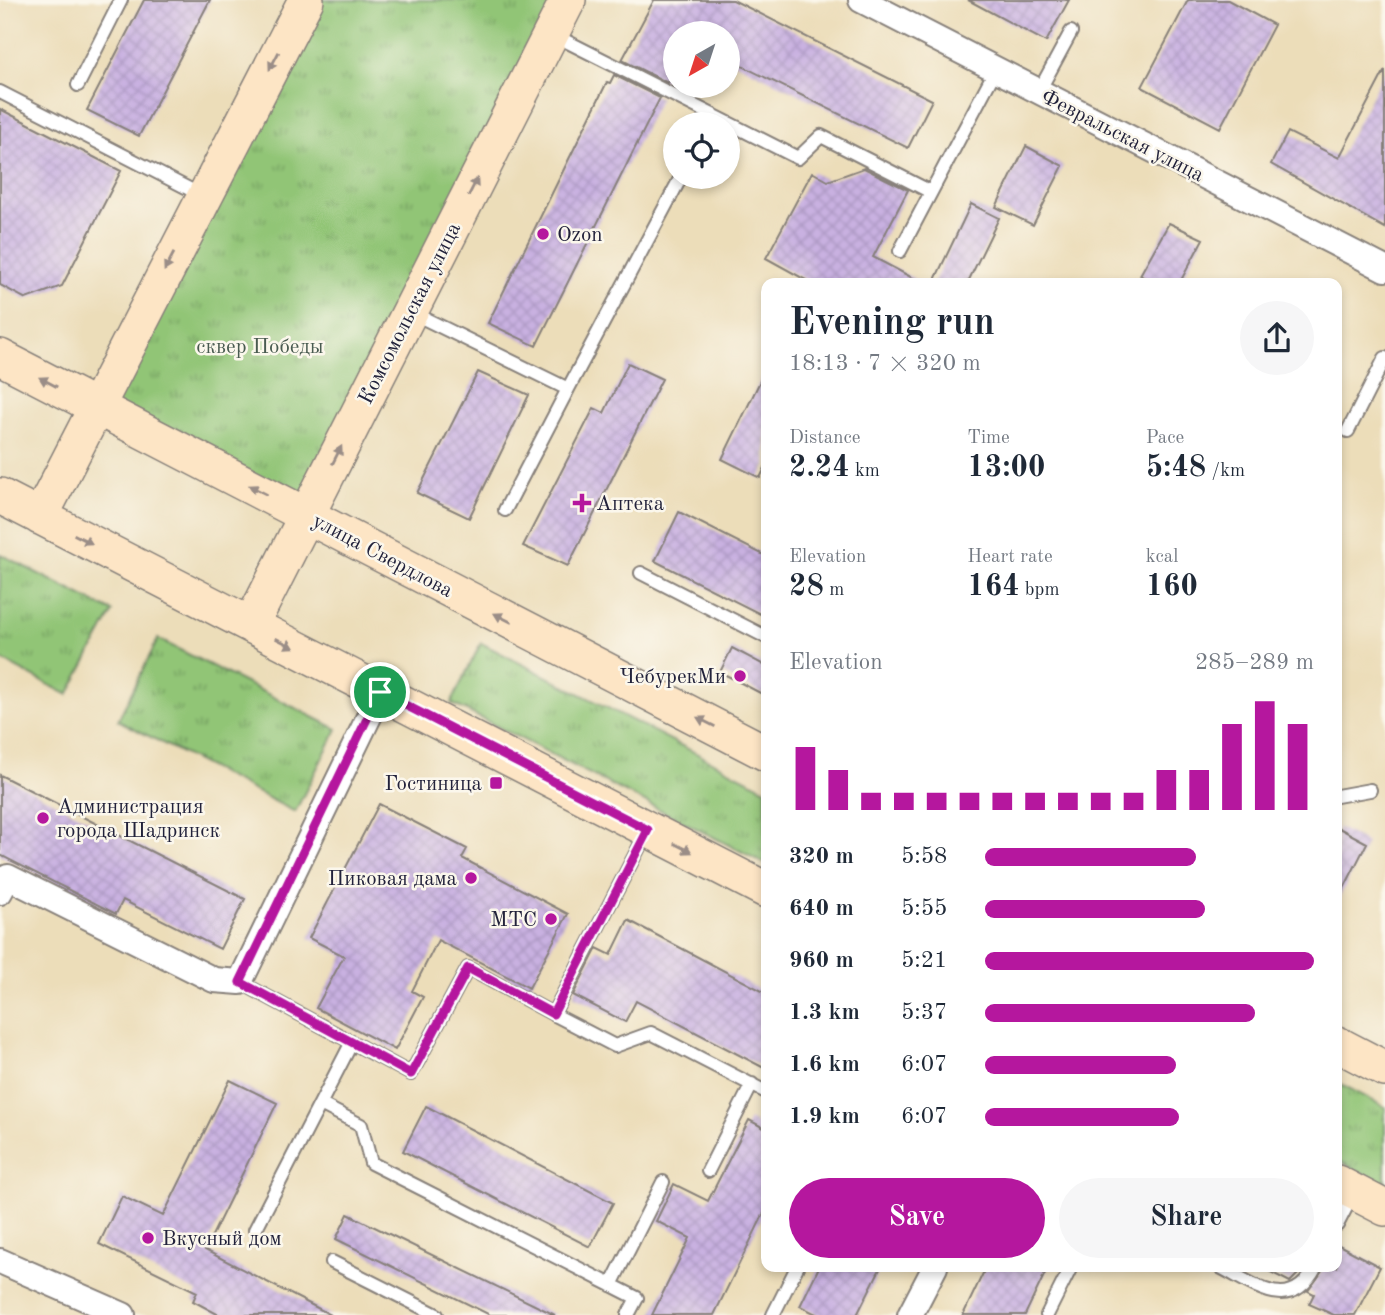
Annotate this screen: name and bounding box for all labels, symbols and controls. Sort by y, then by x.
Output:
north arrow [663,21,740,98]
map controls [663,21,740,189]
one-way arrow [269,51,281,71]
street label: Февральская улица [1038,86,1207,186]
button: locate [663,112,740,189]
one-way arrow [468,177,479,197]
street label: Комсомольская улица [355,219,465,408]
place label: Ozon [557,225,603,246]
marker: Ozon [535,226,551,242]
one-way arrow [164,252,175,272]
button: share [1240,301,1314,375]
text: Evening run [789,305,995,343]
park label: сквер Победы [196,337,324,358]
text: 18:13 · 7 × 320 m [789,352,981,375]
one-way arrow [38,376,58,388]
text: Distance [789,429,861,448]
text: Time [967,429,1010,448]
text: Pace [1146,429,1184,448]
one-way arrow [331,445,343,465]
text: 2.24 [789,453,850,483]
text: 13:00 [967,453,1045,483]
text: 5:48 [1146,453,1206,483]
text: km [850,462,880,481]
text: /km [1206,462,1245,481]
one-way arrow [248,485,268,496]
place label: Аптека [596,494,664,515]
marker: Аптека [574,495,590,511]
street label: улица Свердлова [309,511,456,602]
one-way arrow [73,532,93,544]
text: Elevation [789,548,866,567]
text: Heart rate [967,548,1053,567]
text: kcal [1146,548,1178,567]
text: 28 [789,572,824,602]
text: 164 [967,572,1020,602]
text: 160 [1146,572,1198,602]
text: m [824,581,844,600]
text: bpm [1020,581,1060,600]
one-way arrow [493,612,513,624]
one-way arrow [275,637,295,648]
text: Elevation [789,651,883,674]
text: 285–289 m [1195,651,1314,674]
pin [350,662,410,722]
place label: ЧебурекМи [619,667,726,688]
marker: ЧебурекМи [732,668,748,684]
icon: arrive [361,673,399,711]
one-way arrow [696,716,716,727]
place label: Гостиница [384,774,482,795]
marker: Гостиница [488,775,504,791]
place label: Администрация города Шадринск [57,797,220,842]
marker: Администрация города Шадринск [35,810,51,826]
one-way arrow [673,842,693,853]
text: 320 m [789,845,854,868]
text: 5:58 [901,845,947,868]
place label: Пиковая дама [328,869,457,890]
marker: Пиковая дама [463,870,479,886]
text: 640 m [789,897,854,920]
text: 5:55 [901,897,947,920]
place label: МТС [490,910,537,931]
marker: МТС [543,911,559,927]
text: 960 m [789,949,854,972]
text: 5:21 [901,949,947,972]
text: 1.3 km [789,1001,860,1024]
text: 5:37 [901,1001,947,1024]
text: 1.6 km [789,1053,860,1076]
text: 6:07 [901,1053,947,1076]
text: 1.9 km [789,1105,860,1128]
text: 6:07 [901,1105,947,1128]
button: Save [789,1178,1045,1258]
button: Share [1059,1178,1314,1258]
place label: Вкусный дом [162,1229,282,1250]
marker: Вкусный дом [140,1230,156,1246]

